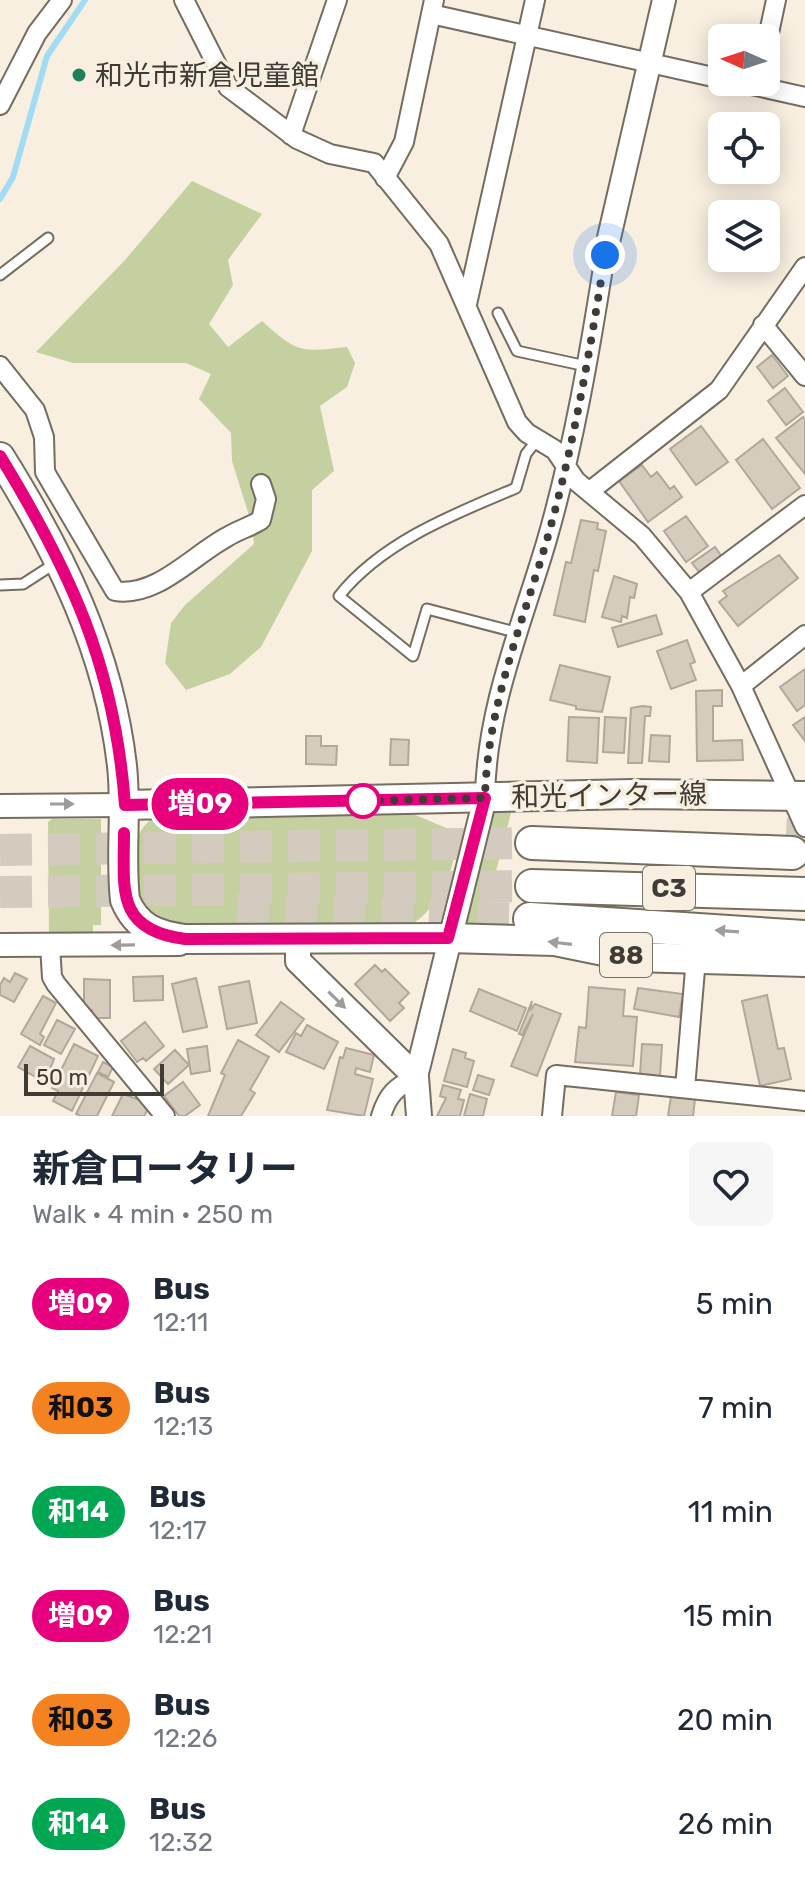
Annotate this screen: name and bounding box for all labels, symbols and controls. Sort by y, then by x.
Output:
north arrow [708,24,780,96]
map controls [708,24,780,272]
place label: 和光市新倉児童館 [95,59,319,92]
marker: 和光市新倉児童館 [70,66,88,84]
button: locate [708,112,780,184]
button: layers [708,200,780,272]
your location [585,235,625,275]
street label: 和光インター線 [511,777,707,814]
line badge: 増09 [154,778,246,830]
unlabelled marker [346,784,380,818]
text: 増09 [168,787,233,820]
one-way arrow [50,798,75,810]
road number: C3 [643,866,695,910]
one-way arrow [714,924,739,937]
road number: 88 [600,933,652,977]
one-way arrow [548,936,573,949]
one-way arrow [110,939,135,951]
one-way arrow [327,990,346,1008]
scale bar [24,1060,164,1096]
text: 50 m [36,1064,88,1091]
button: heart [689,1142,773,1226]
text: 新倉ロータリー [32,1146,298,1192]
text: Walk · 4 min · 250 m [32,1199,273,1230]
text: Bus [153,1271,210,1307]
text: 5 min [696,1286,773,1322]
text: 増09 [48,1287,113,1320]
text: 12:11 [153,1307,208,1338]
text: Bus [154,1375,210,1411]
text: 7 min [698,1390,773,1426]
text: 和03 [48,1391,114,1424]
text: 12:13 [154,1411,213,1442]
text: Bus [149,1479,206,1515]
text: 11 min [688,1494,773,1530]
text: 和14 [48,1495,109,1528]
text: 12:17 [149,1515,207,1546]
text: Bus [153,1583,210,1619]
text: 15 min [683,1598,773,1634]
text: 増09 [48,1599,113,1632]
text: 12:21 [153,1619,212,1650]
text: Bus [154,1687,210,1723]
text: 20 min [677,1702,773,1738]
text: 和03 [48,1703,114,1736]
text: 12:26 [154,1723,218,1754]
text: Bus [149,1791,206,1827]
text: 26 min [678,1806,773,1842]
text: 和14 [48,1807,109,1840]
text: 12:32 [149,1827,213,1858]

